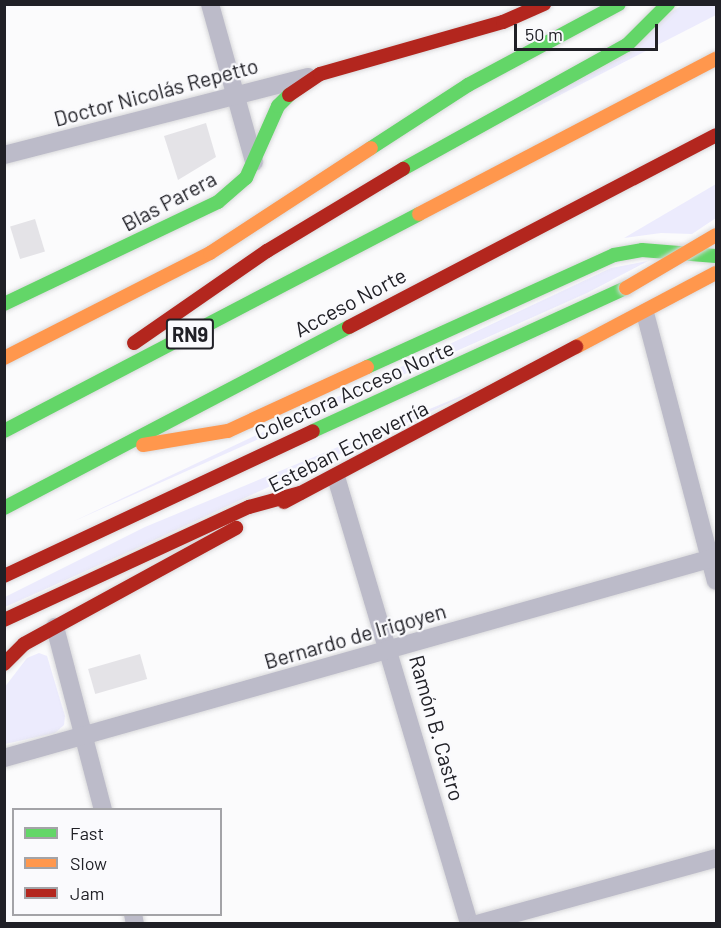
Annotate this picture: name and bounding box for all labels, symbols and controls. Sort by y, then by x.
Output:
scale bar [517,12,661,50]
text: 50 m [525,23,563,45]
street label: Doctor Nicolás Repetto [51,53,261,131]
street label: Blas Parera [118,166,220,236]
street label: Acceso Norte [290,262,410,342]
road number: RN9 [164,317,216,351]
street label: Colectora Acceso Norte [250,335,458,445]
street label: Esteban Echeverría [264,395,432,497]
street label: Bernardo de Irigoyen [261,598,449,674]
street label: Ramón B. Castro [404,652,470,804]
legend [12,808,222,916]
text: Fast [70,822,104,844]
text: Slow [70,852,107,874]
text: Jam [70,882,104,904]

